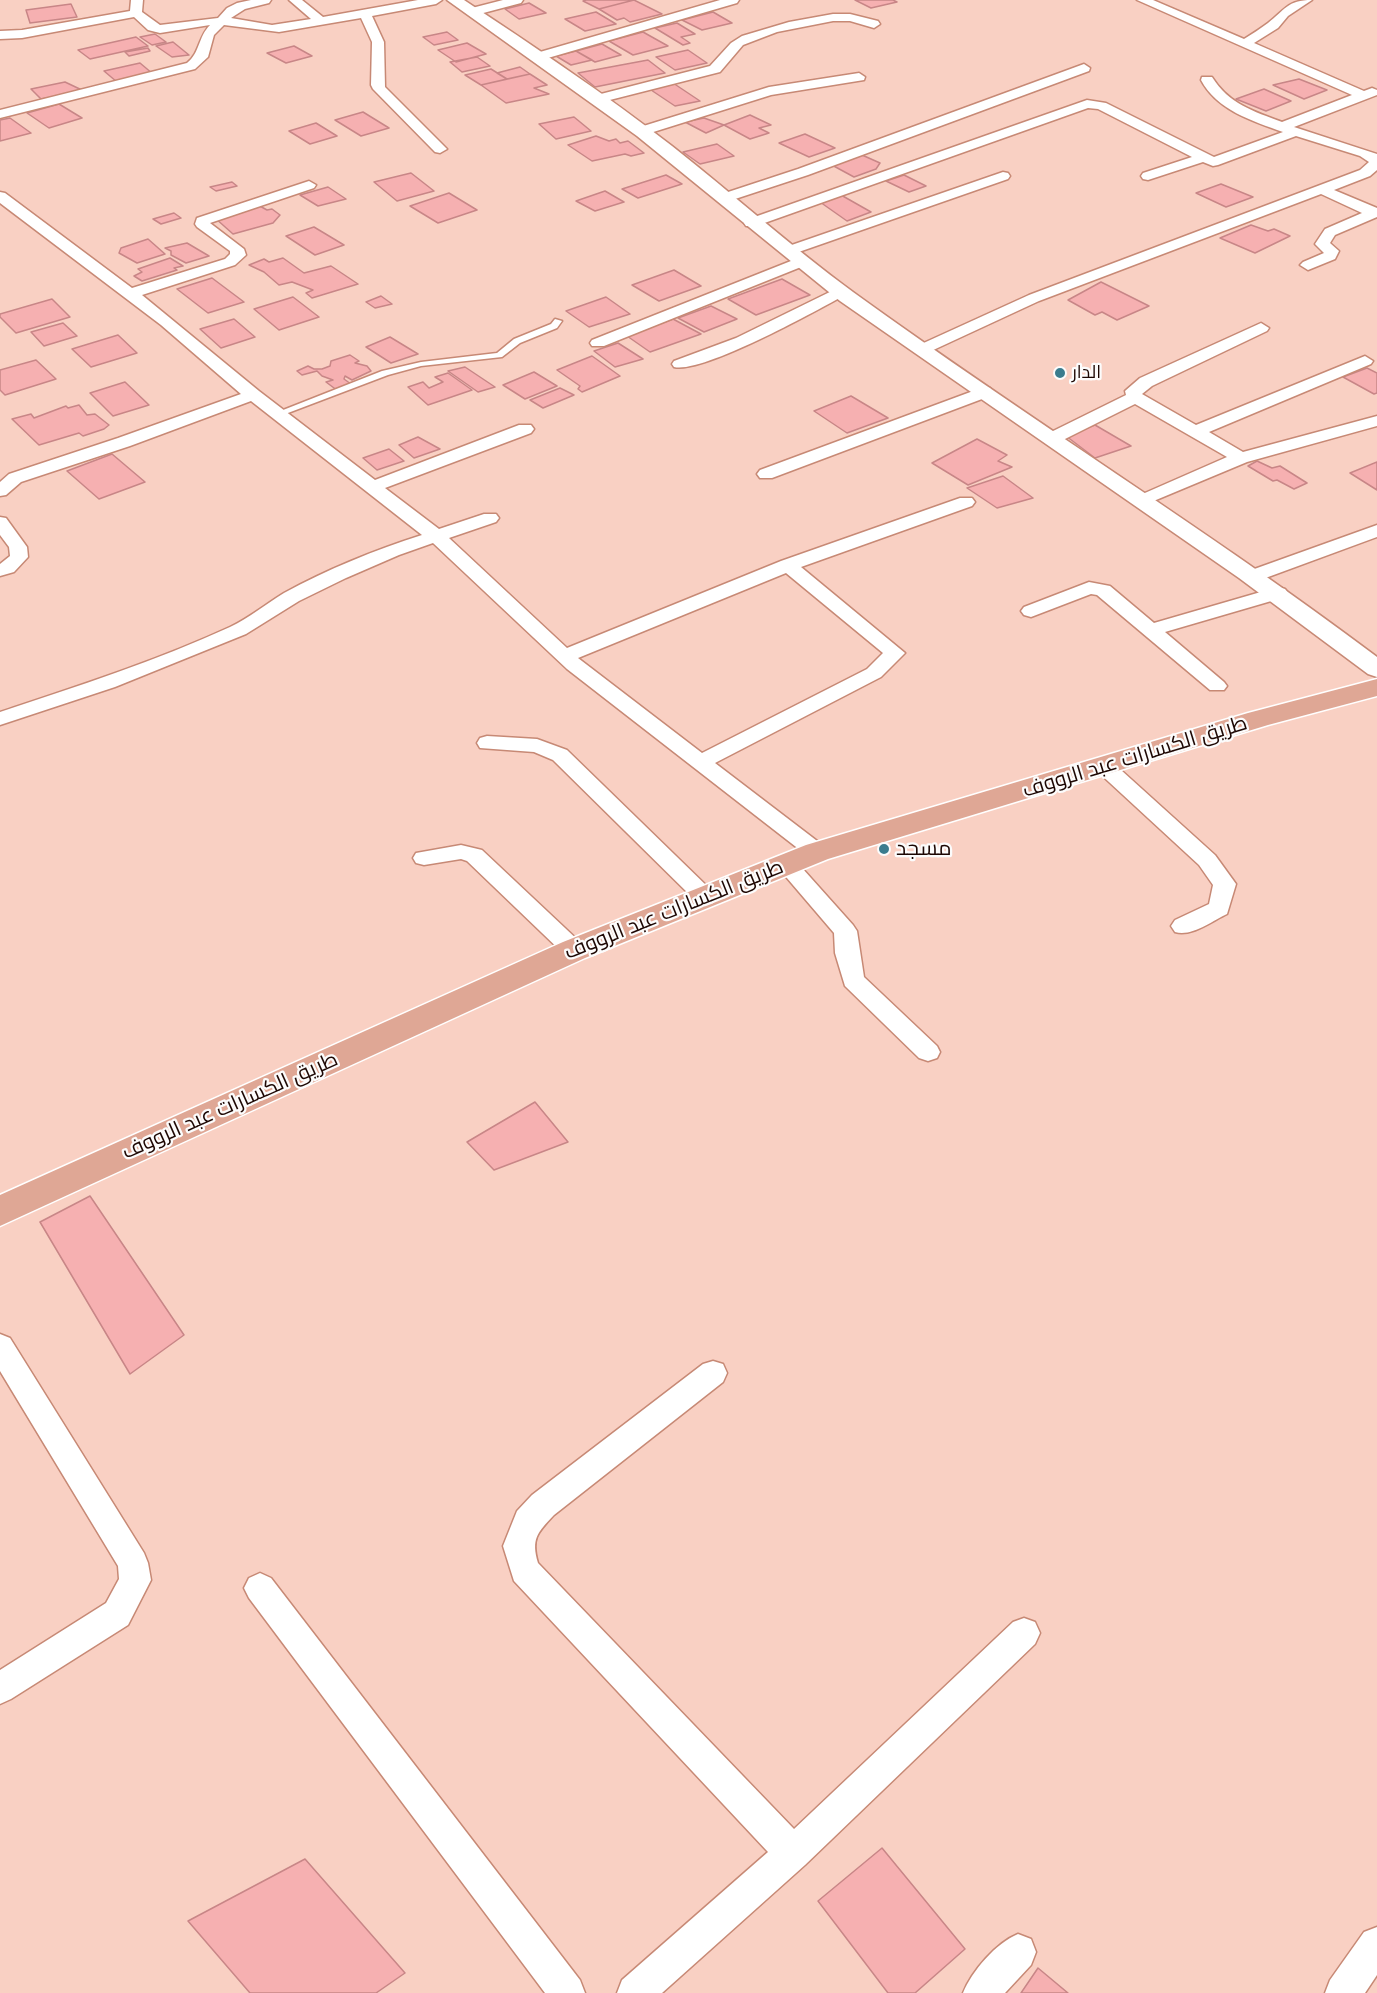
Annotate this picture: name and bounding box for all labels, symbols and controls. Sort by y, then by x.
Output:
place label: الدار [1072,362,1101,384]
marker: الدار [1053,366,1067,380]
street label: طريق الكسارات عبد الرووف [1020,711,1250,803]
place label: مسجد [896,836,951,862]
marker: مسجد [877,842,891,856]
street label: طريق الكسارات عبد الرووف [561,855,787,965]
street label: طريق الكسارات عبد الرووف [118,1047,342,1165]

